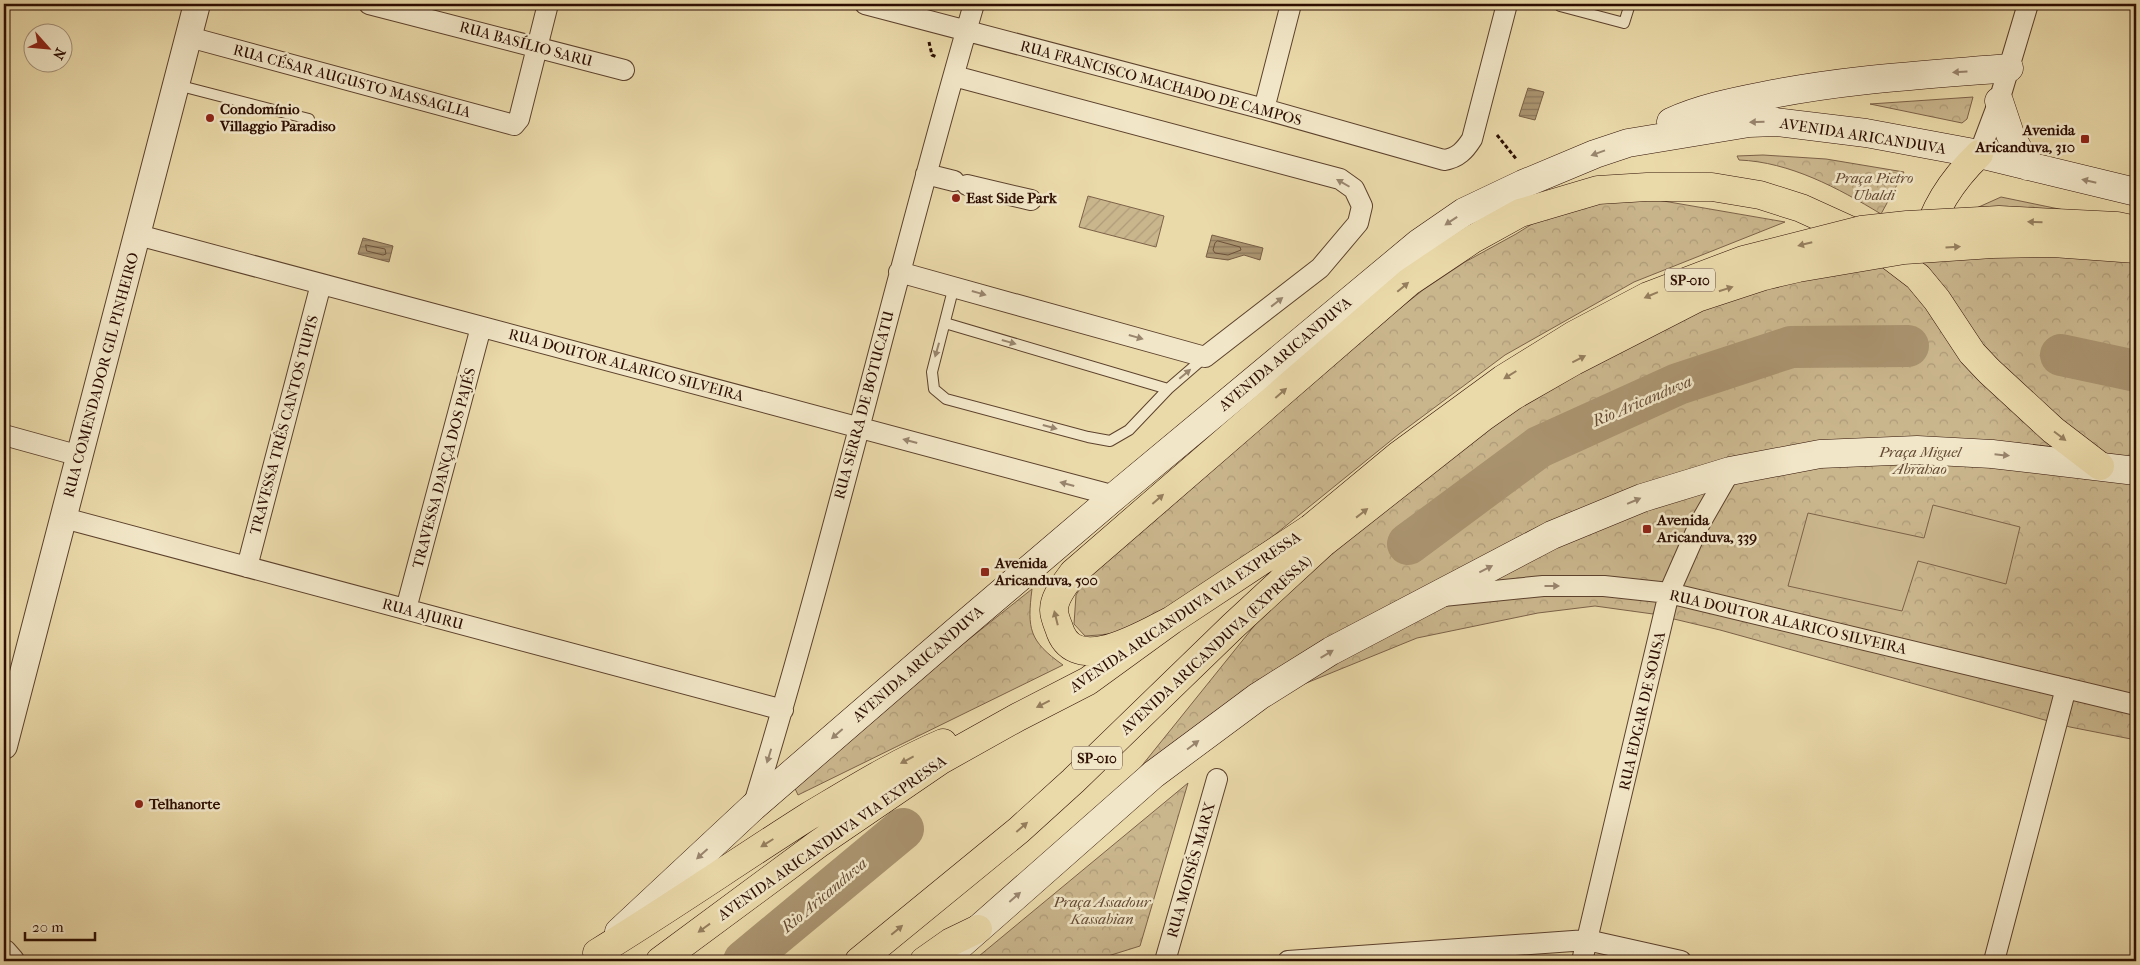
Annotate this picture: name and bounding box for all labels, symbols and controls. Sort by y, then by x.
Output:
street label: RUA BASÍLIO SARU [457,18,595,71]
north arrow [22,22,72,72]
street label: RUA FRANCISCO MACHADO DE CAMPOS [1018,37,1304,129]
street label: RUA CÉSAR AUGUSTO MASSAGLIA [231,41,473,122]
text: N [49,45,69,63]
one-way arrow [1952,68,1968,76]
place label: Condomínio Villaggio Paradiso [219,100,336,135]
marker: Condomínio Villaggio Paradiso [204,112,216,124]
street label: AVENIDA ARICANDUVA [1778,114,1948,158]
one-way arrow [1749,119,1765,127]
place label: Avenida Aricanduva, 310 [1974,121,2076,156]
marker: Avenida Aricanduva, 310 [2079,133,2091,145]
one-way arrow [1590,149,1605,157]
park label: Praça Pietro Ubaldi [1834,169,1913,204]
one-way arrow [2081,177,2096,185]
one-way arrow [1337,178,1350,187]
place label: East Side Park [966,189,1058,207]
marker: East Side Park [950,192,962,204]
one-way arrow [1444,216,1458,226]
one-way arrow [2027,217,2043,225]
one-way arrow [1798,240,1813,248]
one-way arrow [1946,242,1962,250]
street label: RUA COMENDADOR GIL PINHEIRO [60,250,142,500]
road number: SP-010 [1665,268,1715,292]
one-way arrow [1397,281,1410,292]
one-way arrow [1718,285,1733,292]
one-way arrow [972,290,987,298]
one-way arrow [1643,291,1658,299]
street label: AVENIDA ARICANDUVA [1214,293,1355,415]
one-way arrow [1270,296,1283,307]
street label: RUA SERRA DE BOTUCATU [830,308,898,501]
street label: TRAVESSA TRÊS CANTOS TUPIS [246,313,322,537]
street label: RUA DOUTOR ALARICO SILVEIRA [506,325,746,405]
one-way arrow [1128,334,1143,342]
one-way arrow [1001,338,1016,346]
one-way arrow [933,343,941,358]
one-way arrow [1572,355,1586,363]
street label: TRAVESSA DANÇA DOS PAJÉS [409,365,480,570]
one-way arrow [1178,369,1191,380]
one-way arrow [1503,370,1516,379]
water label: Rio Aricanduva [1589,372,1695,431]
one-way arrow [1274,387,1286,399]
one-way arrow [1042,423,1057,431]
one-way arrow [2053,430,2066,441]
one-way arrow [903,437,918,445]
park label: Praça Miguel Abrahao [1878,443,1963,478]
one-way arrow [1994,451,2010,459]
one-way arrow [1060,479,1075,487]
one-way arrow [1151,494,1164,505]
one-way arrow [1626,497,1641,504]
one-way arrow [1355,508,1368,519]
place label: Avenida Aricanduva, 339 [1656,511,1757,546]
marker: Avenida Aricanduva, 339 [1641,523,1653,535]
street label: AVENIDA ARICANDUVA VIA EXPRESSA [1065,528,1304,697]
street label: AVENIDA ARICANDUVA (EXPRESSA) [1116,552,1315,739]
place label: Avenida Aricanduva, 500 [994,554,1098,589]
one-way arrow [1479,565,1494,573]
marker: Avenida Aricanduva, 500 [979,566,991,578]
one-way arrow [1545,582,1561,590]
street label: RUA DOUTOR ALARICO SILVEIRA [1668,586,1909,658]
street label: RUA AJURU [380,594,466,634]
street label: AVENIDA ARICANDUVA [848,602,987,727]
one-way arrow [1052,610,1060,625]
street label: RUA EDGAR DE SOUSA [1615,630,1669,792]
one-way arrow [1321,649,1334,658]
one-way arrow [1036,700,1050,708]
one-way arrow [830,729,843,740]
one-way arrow [1186,740,1200,750]
road number: SP-010 [1072,746,1122,770]
one-way arrow [764,749,772,764]
street label: AVENIDA ARICANDUVA VIA EXPRESSA [713,752,950,925]
one-way arrow [900,756,914,764]
place label: Telhanorte [148,795,221,813]
marker: Telhanorte [133,798,145,810]
street label: RUA MOISÉS MARX [1163,800,1219,940]
one-way arrow [1016,821,1029,832]
one-way arrow [761,838,774,847]
one-way arrow [696,848,708,860]
water label: Rio Aricanduva [776,854,871,937]
one-way arrow [1008,891,1020,903]
park label: Praça Assadour Kassabian [1052,893,1152,928]
scale bar [25,910,95,942]
text: 20 m [32,918,64,936]
one-way arrow [697,923,711,933]
one-way arrow [890,925,903,936]

